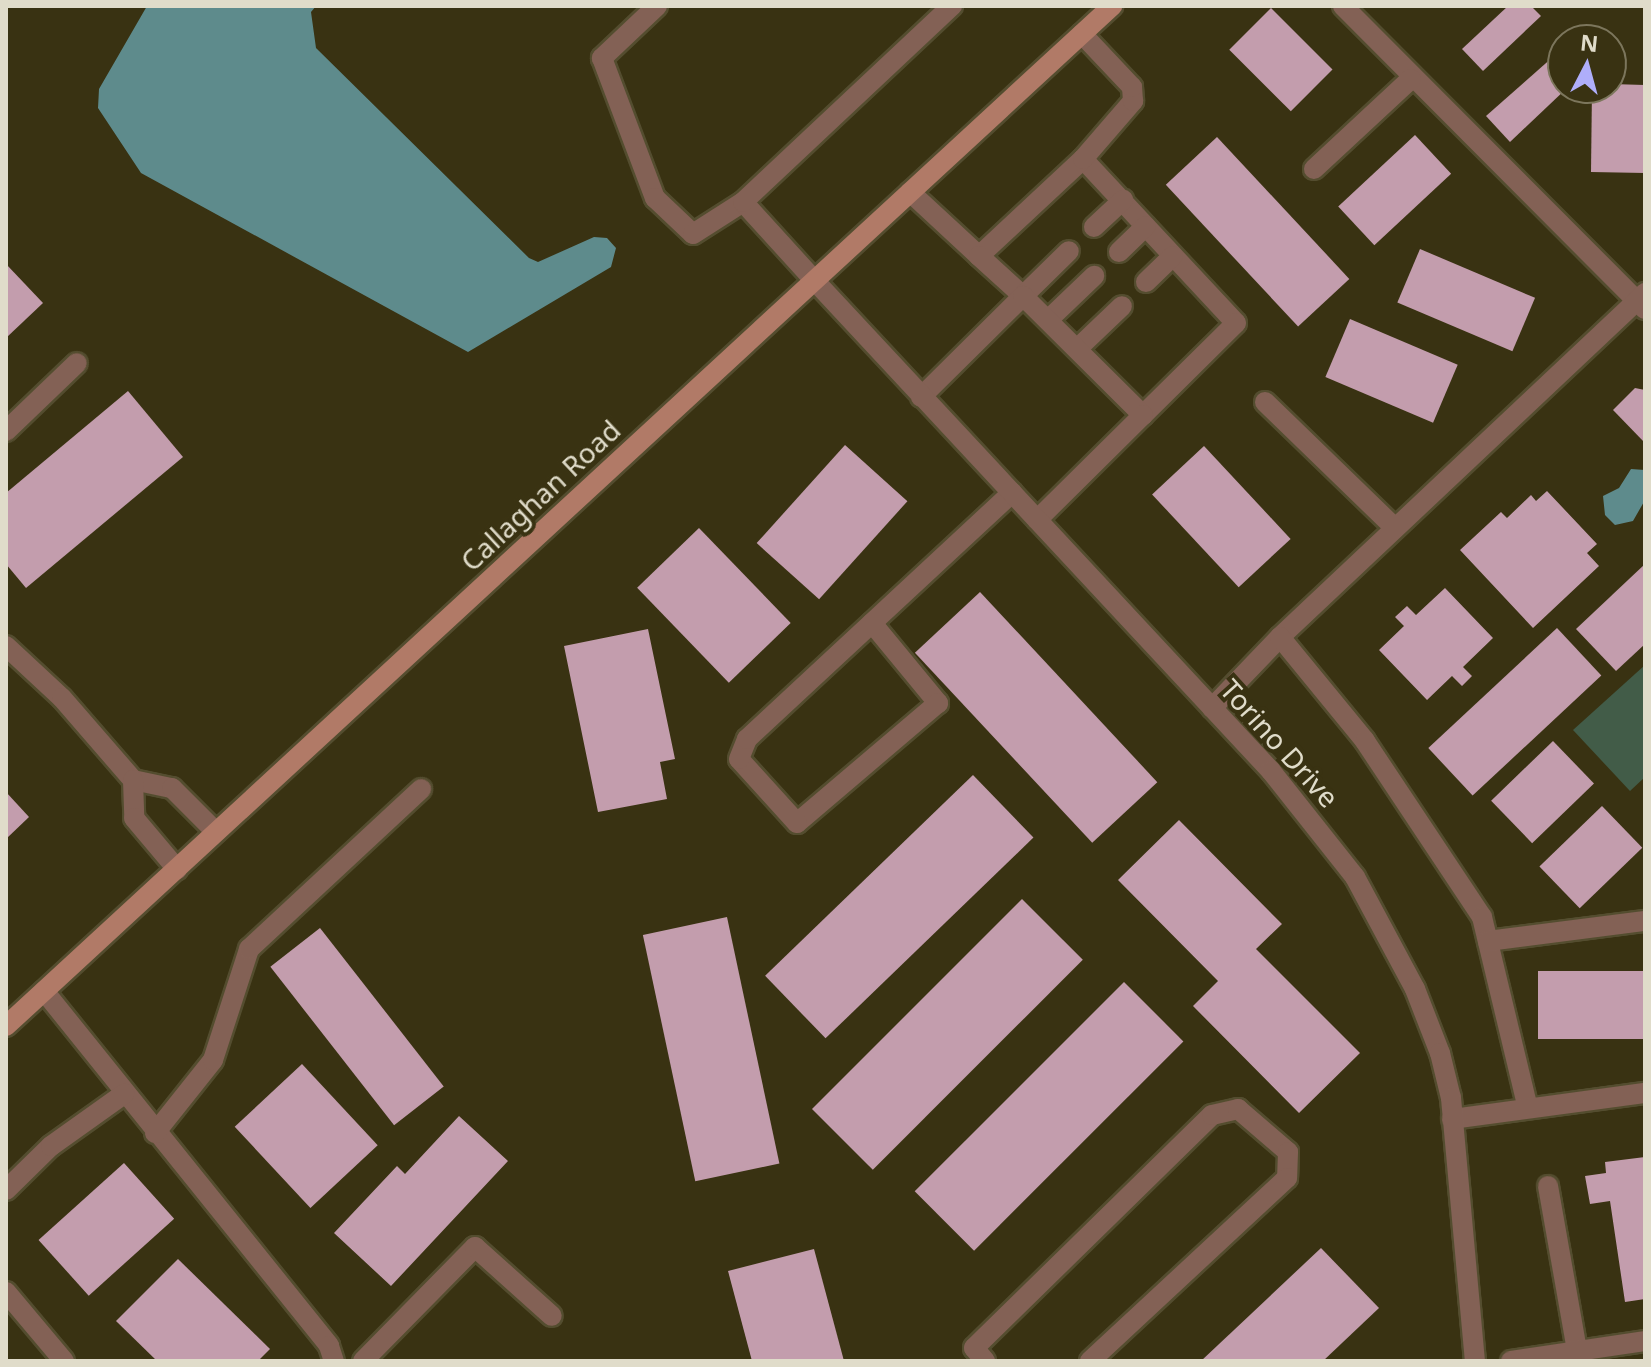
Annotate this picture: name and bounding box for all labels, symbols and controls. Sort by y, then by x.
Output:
north arrow [1547,24,1627,104]
text: N [1579,26,1600,58]
street label: Callaghan Road [453,413,627,577]
street label: Torino Drive [1214,672,1346,814]

